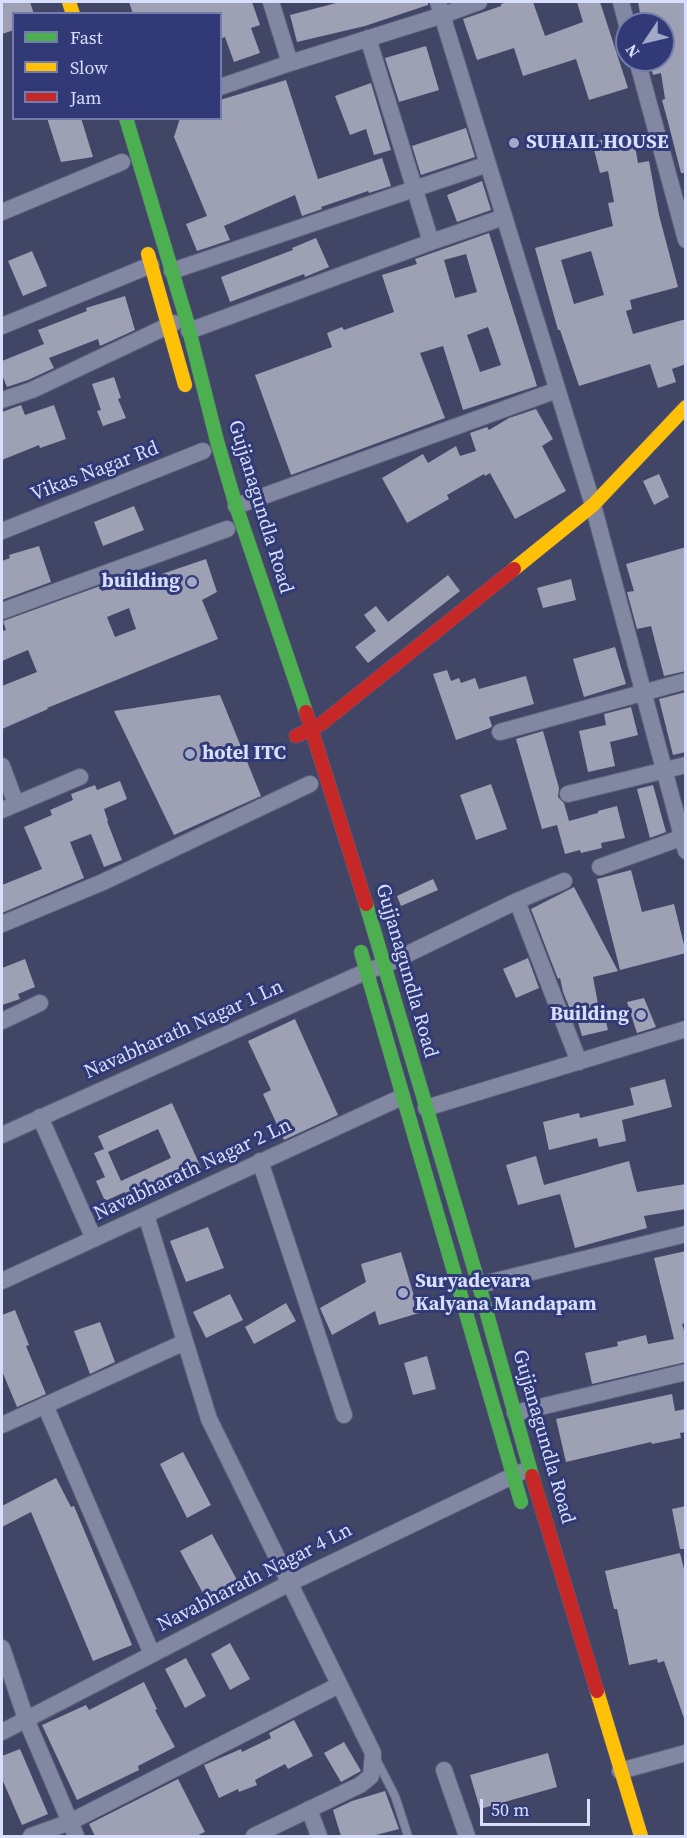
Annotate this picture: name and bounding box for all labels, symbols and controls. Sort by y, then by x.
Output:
legend [12,12,222,120]
north arrow [615,12,675,72]
text: Fast [70,25,103,50]
text: N [620,40,644,62]
text: Slow [70,55,108,80]
text: Jam [70,85,102,110]
place label: SUHAIL HOUSE [526,131,669,155]
marker: SUHAIL HOUSE [507,136,521,150]
street label: Gujjanagundla Road [222,417,298,597]
street label: Vikas Nagar Rd [28,437,162,507]
place label: building [102,570,180,594]
marker: building [185,575,199,589]
place label: hotel ITC [202,742,286,766]
marker: hotel ITC [183,747,197,761]
street label: Gujjanagundla Road [370,881,442,1061]
street label: Navabharath Nagar 1 Ln [81,975,287,1085]
place label: Building [550,1003,629,1027]
marker: Building [634,1008,648,1022]
street label: Navabharath Nagar 2 Ln [90,1114,296,1226]
place label: Suryadevara Kalyana Mandapam [415,1270,597,1317]
marker: Suryadevara Kalyana Mandapam [396,1286,410,1300]
street label: Gujjanagundla Road [507,1347,579,1527]
street label: Navabharath Nagar 4 Ln [154,1518,356,1638]
scale bar [483,1787,592,1825]
text: 50 m [491,1797,529,1822]

